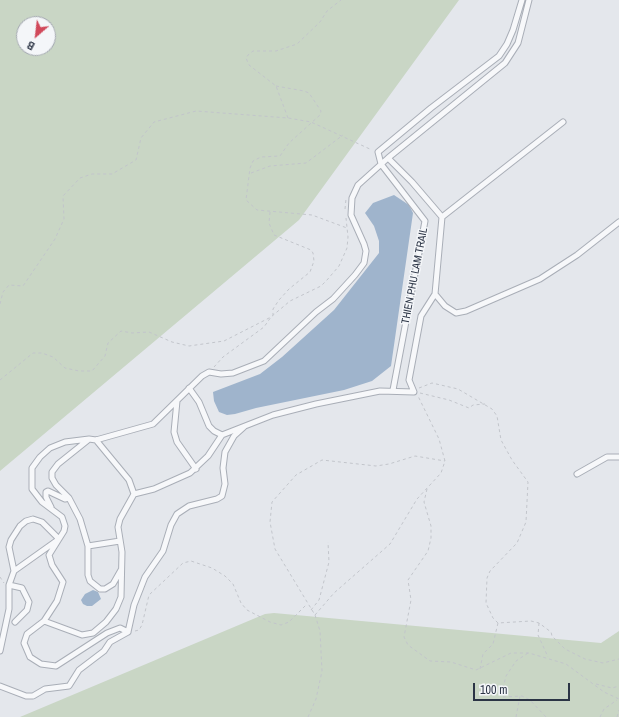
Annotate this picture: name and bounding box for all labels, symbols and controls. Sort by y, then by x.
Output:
north arrow [16,16,56,56]
text: B [25,38,37,53]
street label: THIEN PHU LAM TRAIL [399,227,431,325]
scale bar [475,675,572,701]
text: 100 m [480,682,507,698]

